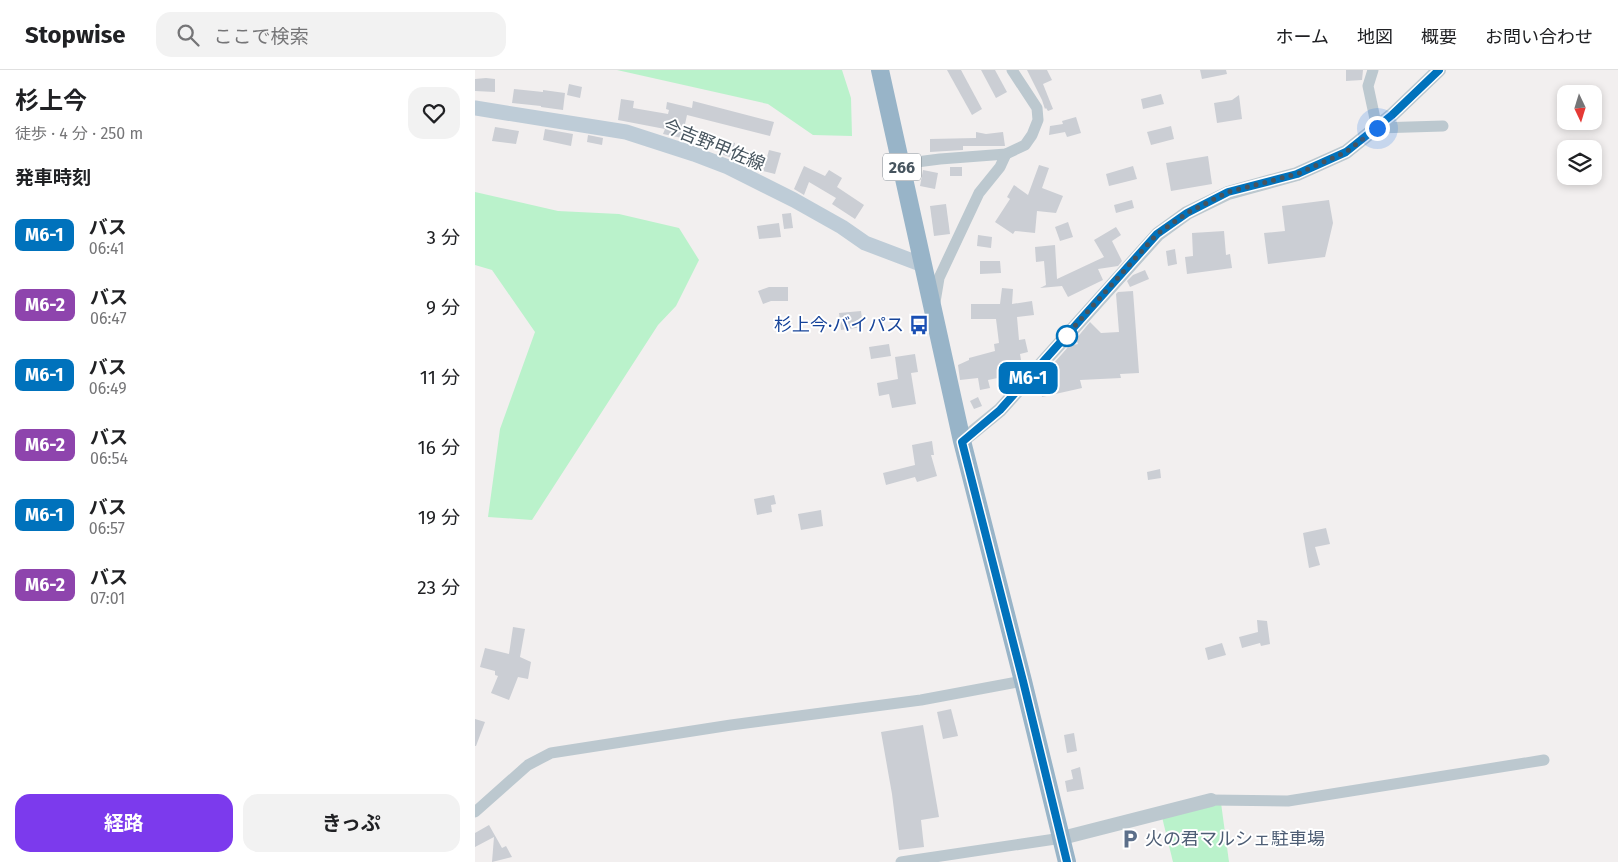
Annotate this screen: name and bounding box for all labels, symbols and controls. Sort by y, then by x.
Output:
search box [156,12,506,57]
text: Stopwise [25,21,126,49]
icon: search [174,21,202,49]
text: ここで検索 [214,25,309,48]
text: ホーム [1276,26,1329,48]
text: 地図 [1357,26,1393,48]
text: 概要 [1421,26,1457,48]
text: お問い合わせ [1485,26,1593,48]
north arrow [1557,85,1603,130]
map controls [1557,85,1602,185]
text: 杉上今 [15,87,87,115]
button: heart [408,87,460,139]
street label: 今吉野甲佐線 [660,115,768,175]
your location [1365,116,1390,141]
text: 徒歩 · 4 分 · 250 m [15,124,143,143]
button: layers [1557,140,1602,185]
road number: 266 [883,154,921,180]
text: 発車時刻 [15,166,91,189]
text: バス [89,216,127,239]
text: M6-1 [25,224,64,246]
text: 3 分 [426,226,460,249]
text: 06:41 [89,239,124,258]
text: バス [90,286,128,309]
text: M6-2 [25,294,65,316]
text: 9 分 [426,296,460,319]
text: 06:47 [90,309,127,328]
place label: 杉上今·バイパス [774,314,904,336]
bus stop icon: 杉上今·バイパス [908,314,930,336]
unlabelled marker [1056,325,1078,347]
text: バス [89,356,127,379]
line badge: M6-1 [993,362,1063,394]
text: M6-1 [25,364,64,386]
text: 11 分 [420,366,460,389]
text: M6-1 [1009,367,1047,389]
text: 06:49 [89,379,127,398]
text: バス [90,426,128,449]
text: M6-2 [25,434,65,456]
text: 16 分 [418,436,460,459]
text: 06:54 [90,449,128,468]
text: バス [89,496,127,519]
text: M6-1 [25,504,64,526]
text: 19 分 [418,506,460,529]
text: 06:57 [89,519,125,538]
text: バス [90,566,128,589]
text: M6-2 [25,574,65,596]
text: 23 分 [417,576,460,599]
text: 07:01 [90,589,125,608]
button: 経路 [15,794,233,852]
button: きっぷ [243,794,460,852]
parking icon: 火の君マルシェ駐車場 [1119,828,1141,850]
place label: 火の君マルシェ駐車場 [1145,828,1325,850]

